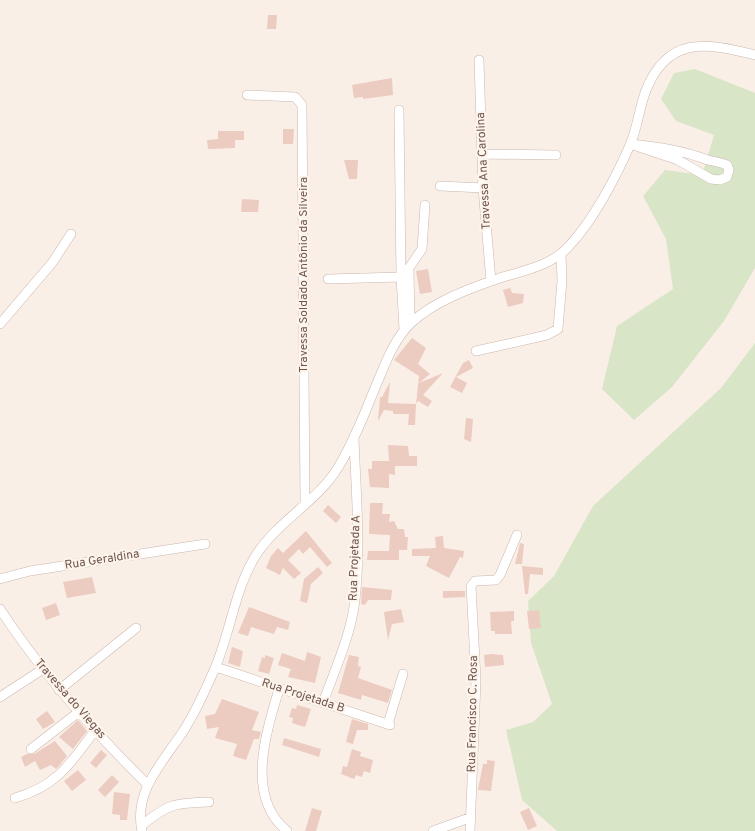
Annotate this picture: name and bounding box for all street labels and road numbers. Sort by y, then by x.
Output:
street label: Travessa Ana Carolina [473,112,495,230]
street label: Travessa Soldado Antônio da Silveira [296,177,312,373]
street label: Rua Projetada A [346,515,364,601]
street label: Rua Geraldina [64,546,140,574]
street label: Travessa do Viegas [31,655,109,743]
street label: Rua Francisco C. Rosa [464,655,482,773]
street label: Rua Projetada B [259,675,347,717]

